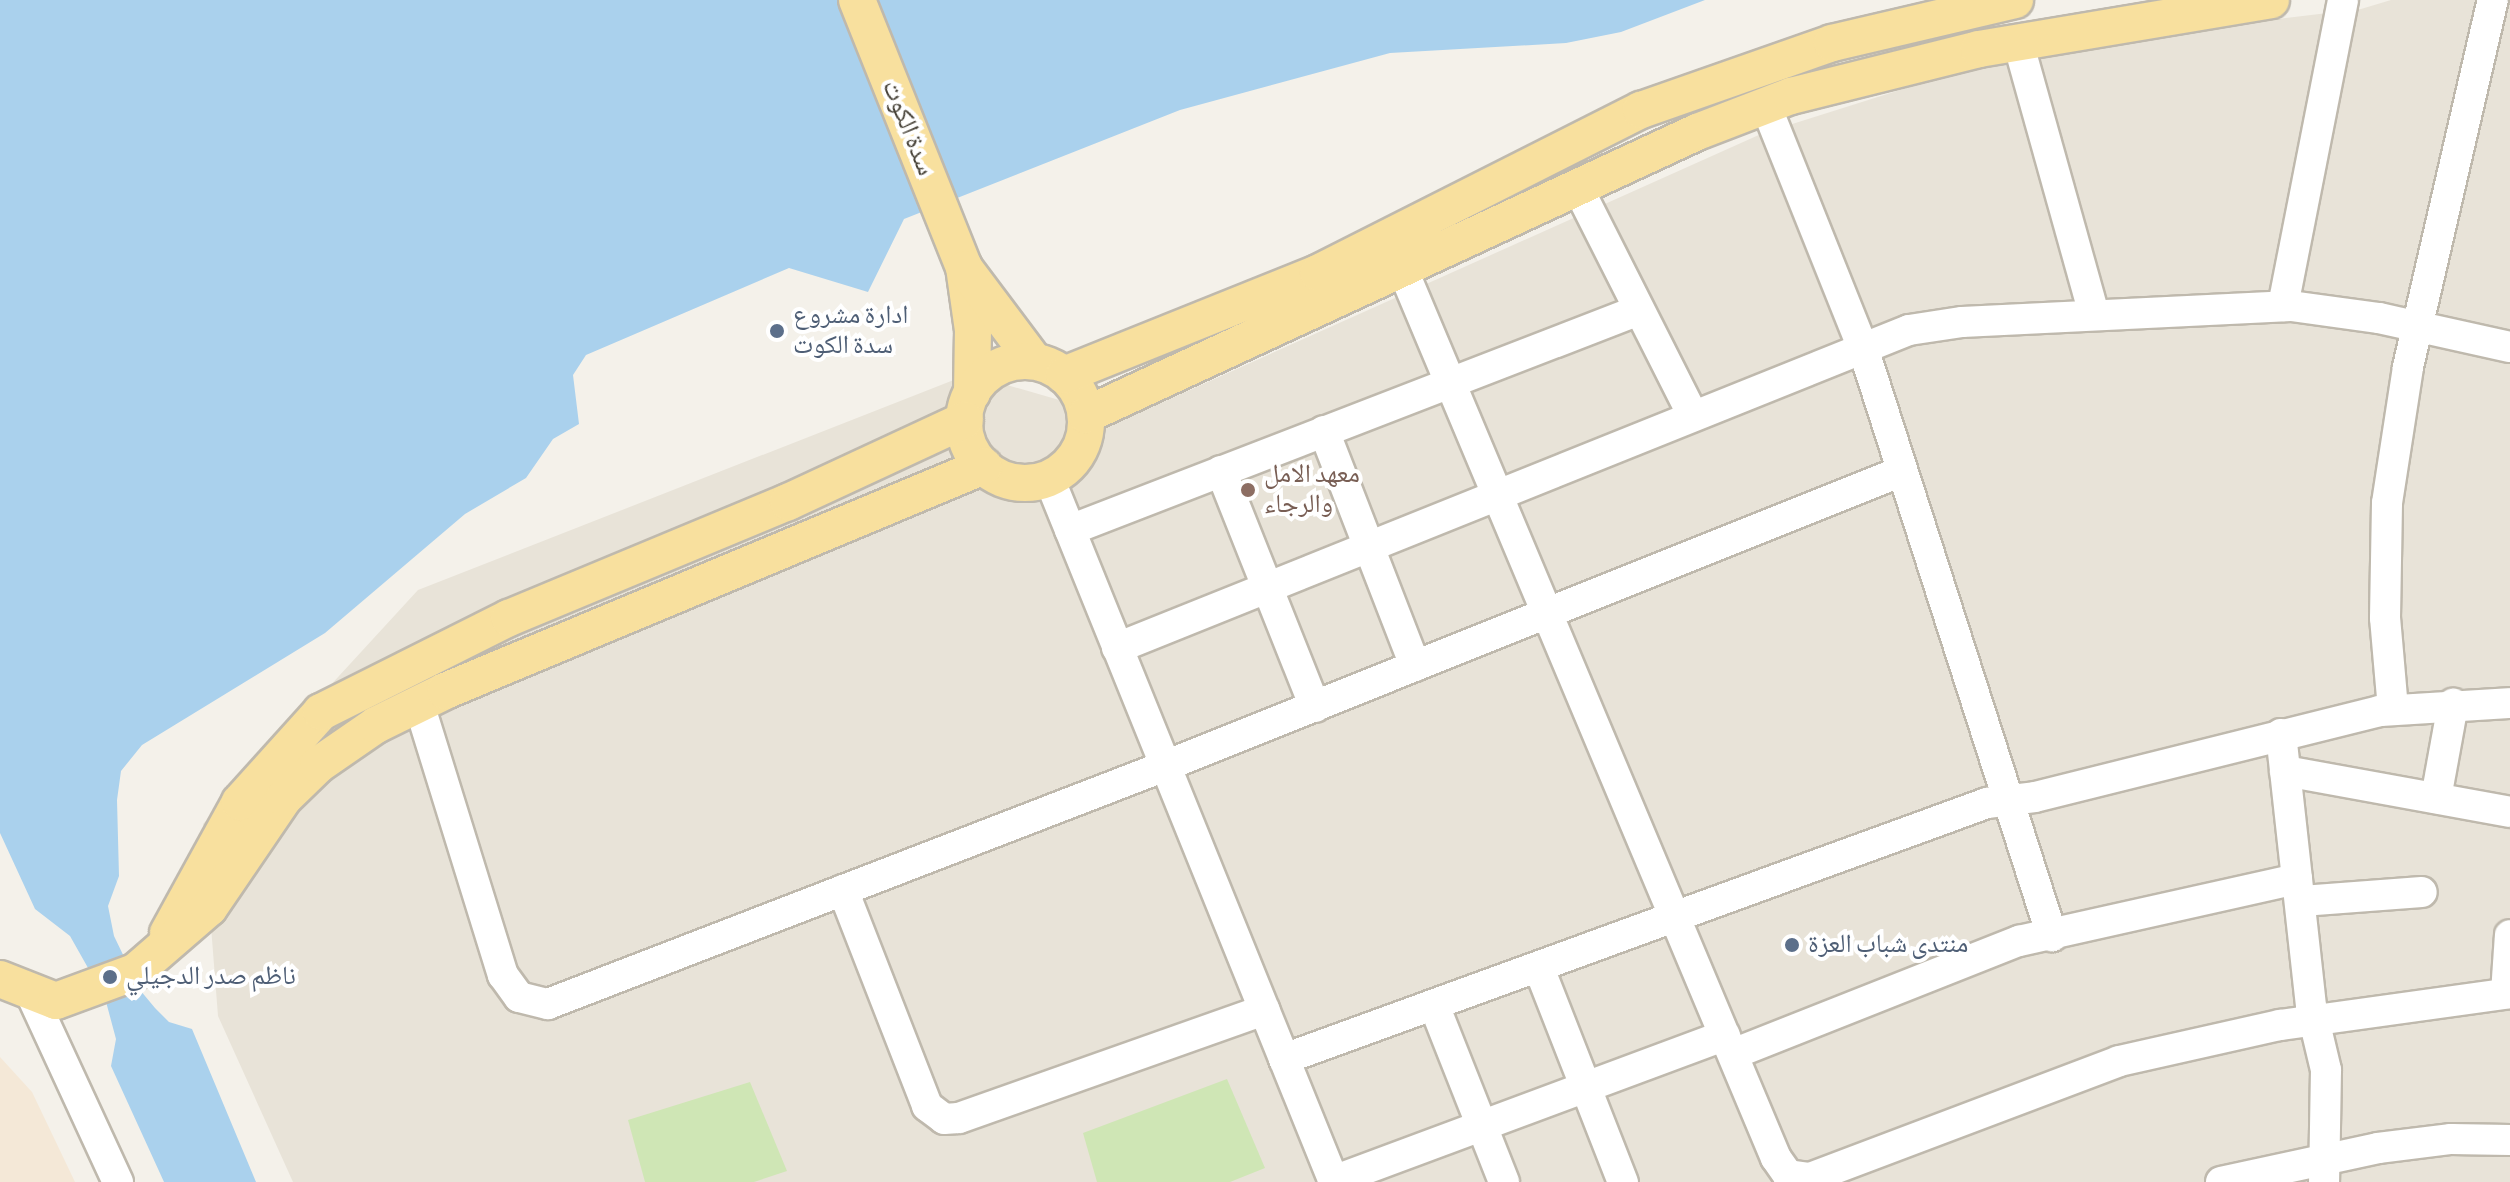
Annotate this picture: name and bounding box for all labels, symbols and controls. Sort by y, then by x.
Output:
street label: سدة الكوت [875,76,941,180]
place label: ادارة مشروع سدة الكوت [793,300,908,362]
marker: ادارة مشروع سدة الكوت [768,322,786,340]
place label: معهد الامل والرجاء [1264,459,1360,520]
marker: معهد الامل والرجاء [1239,481,1257,499]
place label: منتدى شباب العزة [1808,929,1968,961]
marker: منتدى شباب العزة [1783,936,1801,954]
place label: ناظم صدر الدجيلي [126,961,296,993]
marker: ناظم صدر الدجيلي [101,968,119,986]

